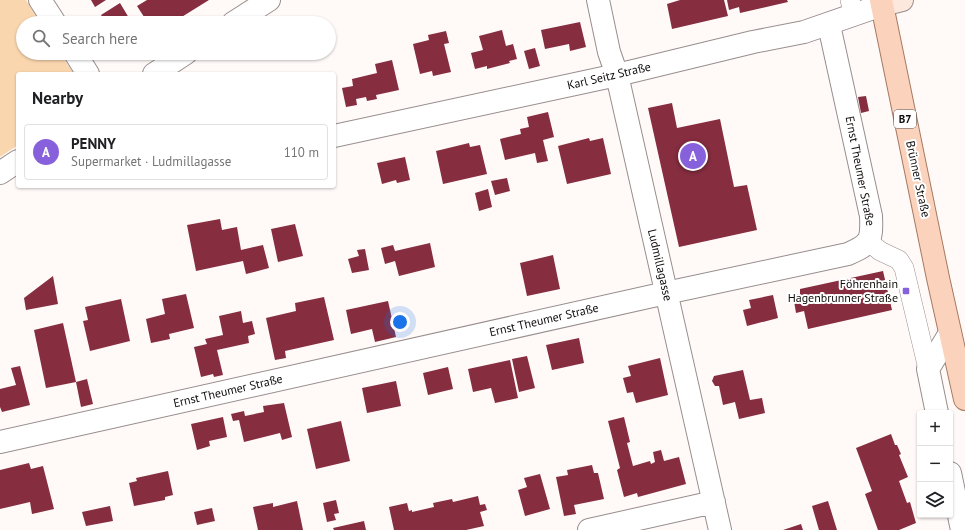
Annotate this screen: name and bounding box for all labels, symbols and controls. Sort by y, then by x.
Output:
search box [16,16,336,60]
icon: search [30,27,52,49]
text: Search here [62,29,138,48]
street label: Karl Seitz Straße [566,59,652,92]
text: Nearby [32,87,83,109]
road number: B7 [894,110,916,128]
street label: Ernst Theumer Straße [842,115,879,227]
text: PENNY [71,134,116,153]
street label: Brünner Straße [903,139,934,218]
pin: A [680,141,706,171]
text: A [42,144,50,161]
text: 110 m [284,144,319,161]
text: Supermarket · Ludmillagasse [71,153,231,170]
street label: Ludmillagasse [645,227,676,302]
place label: Föhrenhain Hagenbrunner Straße [788,276,898,305]
marker: Föhrenhain Hagenbrunner Straße [901,286,911,296]
street label: Ernst Theumer Straße [488,300,600,339]
your location [390,312,410,332]
street label: Ernst Theumer Straße [172,371,284,410]
map controls [917,410,953,518]
button: + [917,410,953,446]
button: − [917,446,953,482]
button: layers [917,482,953,518]

